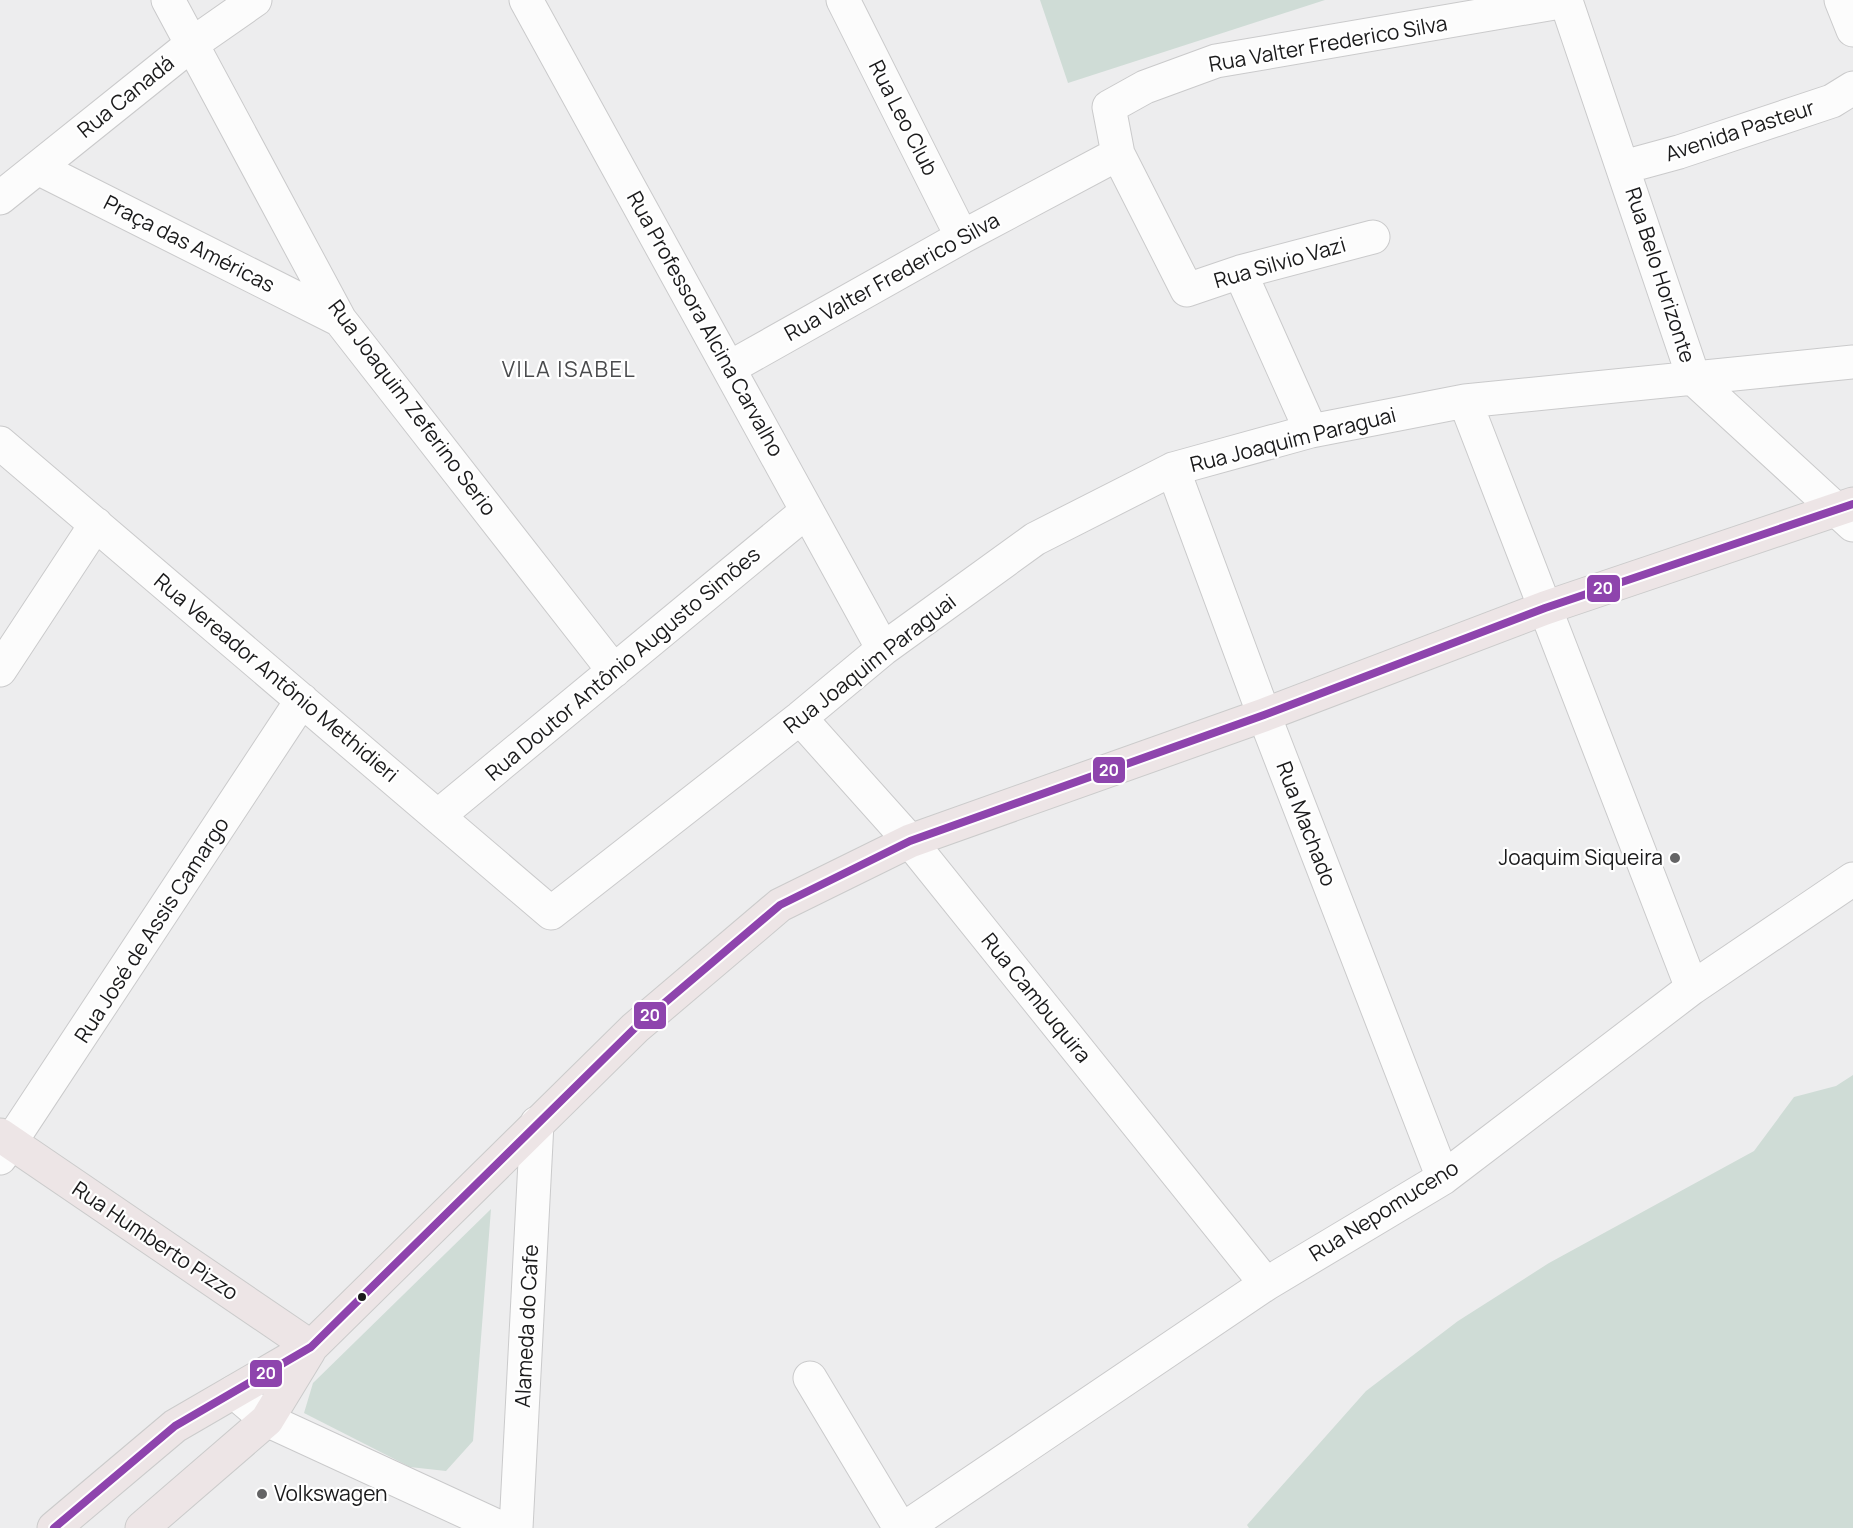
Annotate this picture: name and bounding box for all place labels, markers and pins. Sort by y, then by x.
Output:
place label: Joaquim Siqueira [1499,843,1663,871]
marker: Joaquim Siqueira [1668,851,1682,865]
unlabelled marker [356,1291,368,1303]
place label: Volkswagen [274,1479,388,1507]
marker: Volkswagen [255,1487,269,1501]

